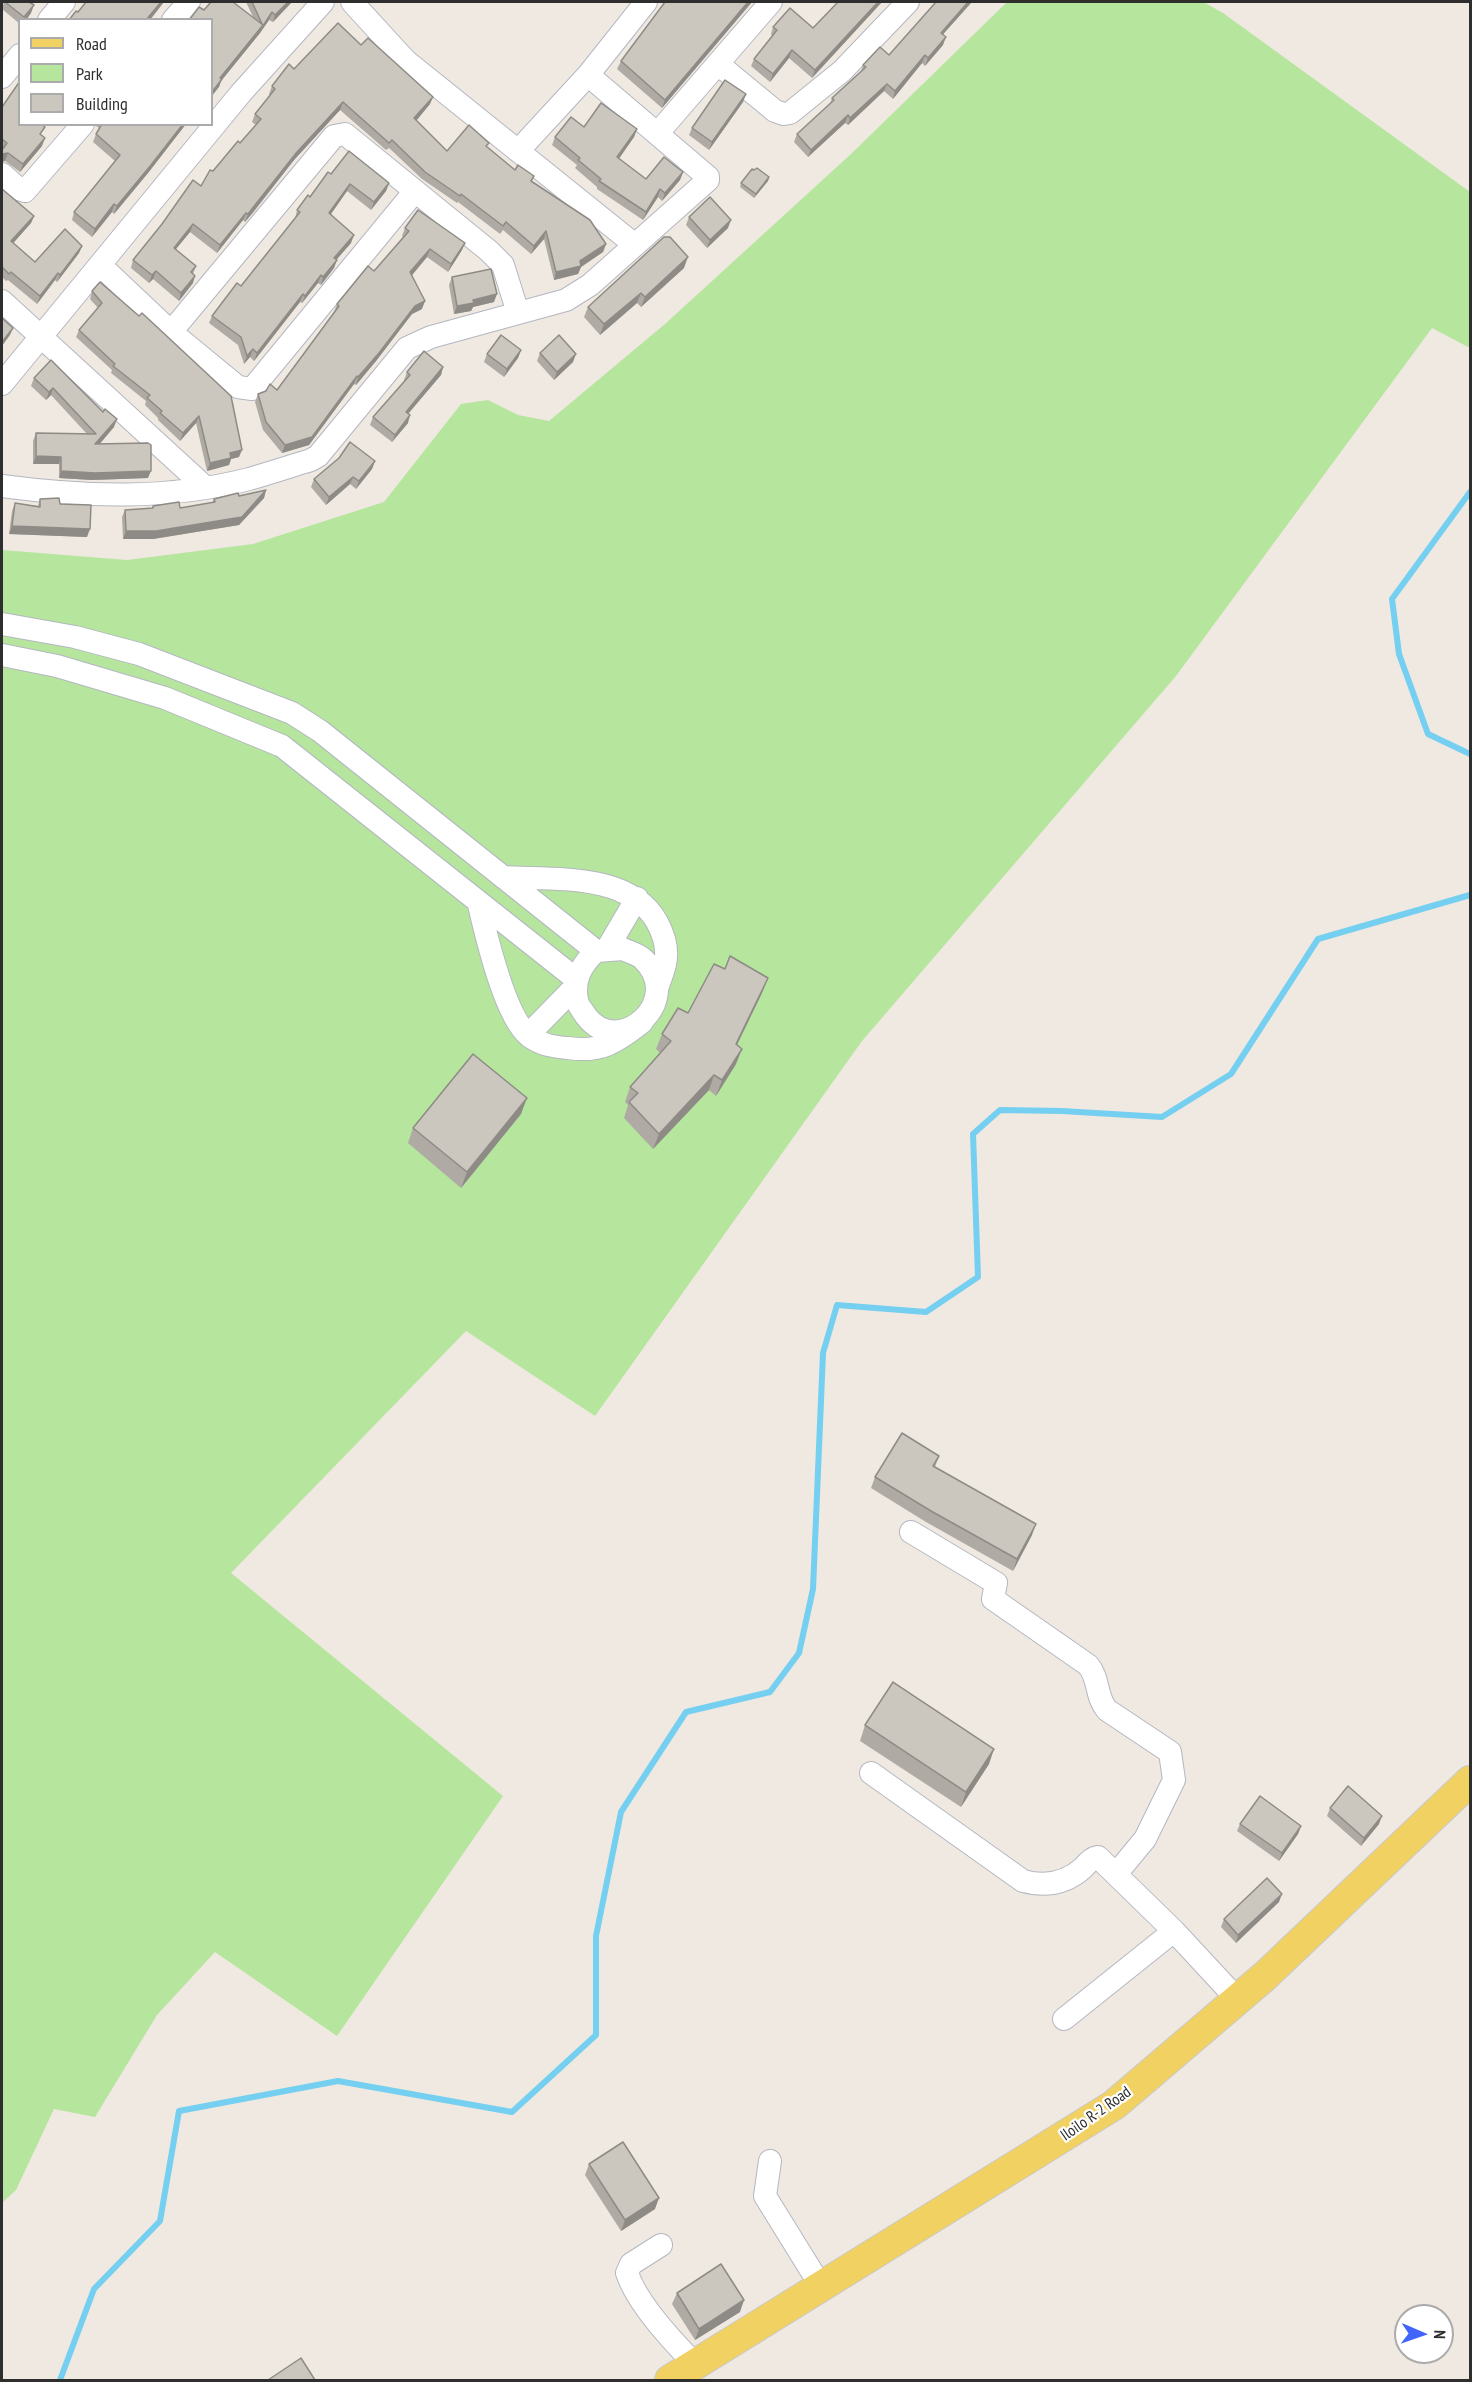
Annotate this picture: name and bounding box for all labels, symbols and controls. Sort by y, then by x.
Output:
legend [18,18,213,126]
text: Road [76,32,107,55]
text: Park [76,62,103,85]
text: Building [76,92,128,115]
street label: Iloilo R-2 Road [1057,2083,1135,2145]
north arrow [1394,2304,1454,2364]
text: N [1430,2330,1450,2339]

